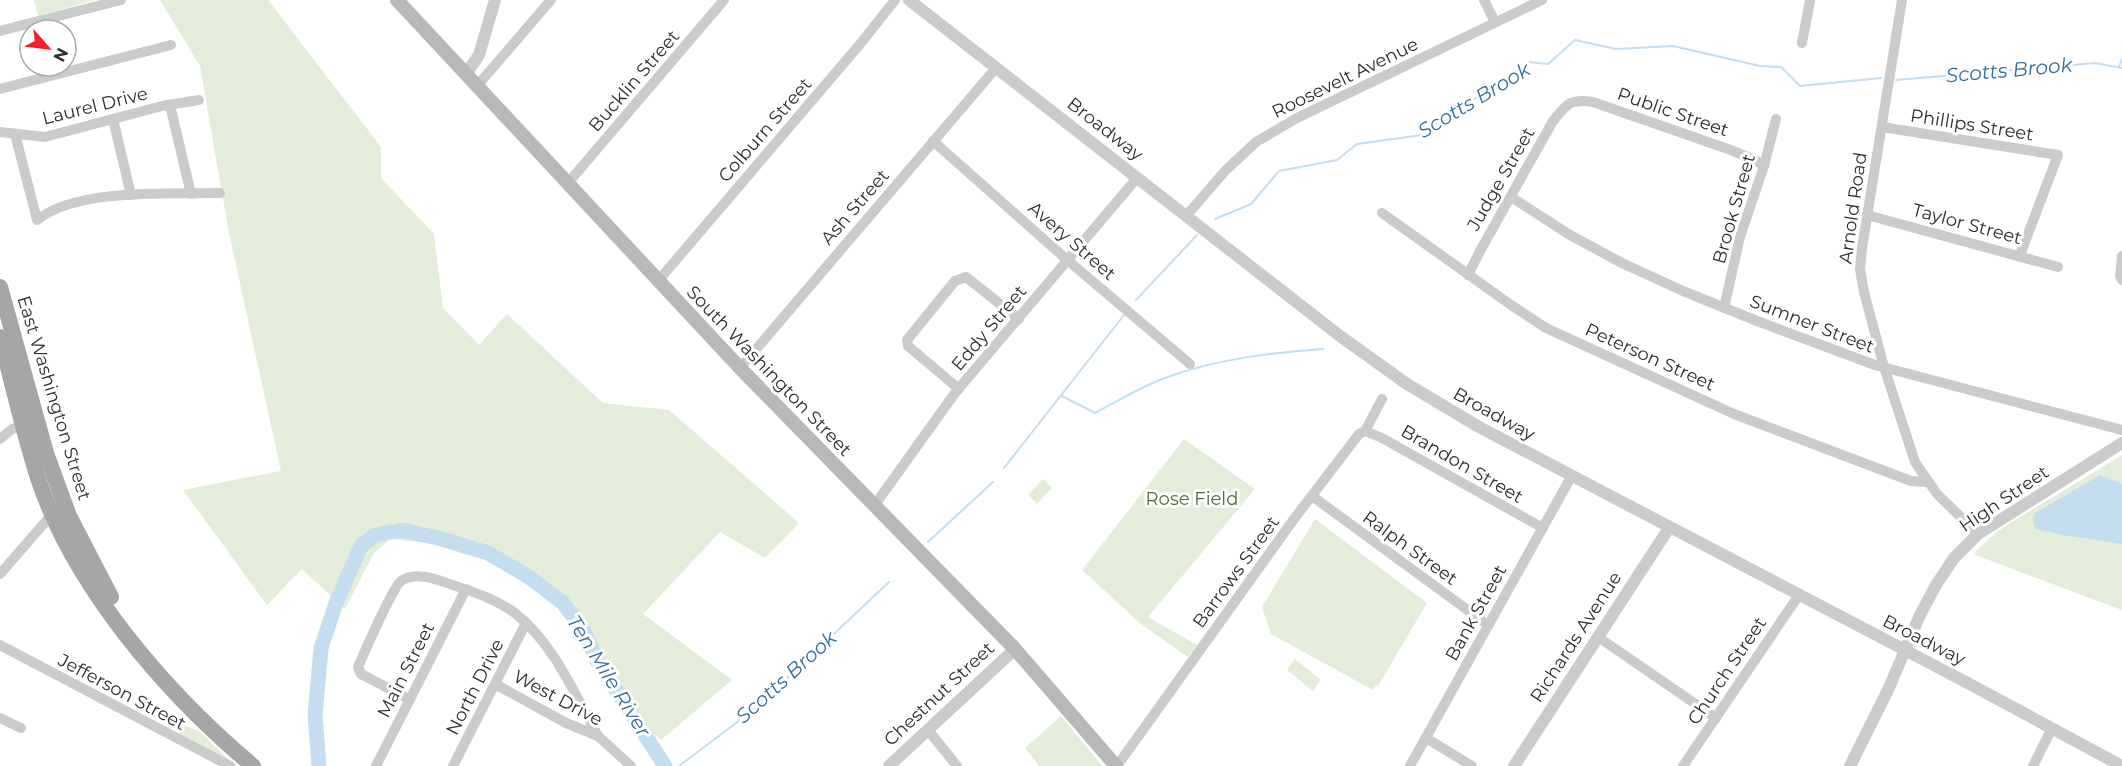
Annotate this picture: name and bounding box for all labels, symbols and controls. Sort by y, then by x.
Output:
north arrow [18,18,78,78]
street label: Bucklin Street [584,26,684,136]
street label: Roosevelt Avenue [1268,33,1422,123]
text: N [49,45,72,65]
water label: Scotts Brook [1945,52,2074,87]
water label: Scotts Brook [1414,57,1535,143]
street label: Colburn Street [714,73,816,187]
street label: Laurel Drive [40,82,150,130]
street label: Public Street [1614,83,1732,141]
street label: Broadway [1063,93,1147,166]
street label: Phillips Street [1909,104,2035,146]
street label: Judge Street [1462,123,1539,235]
street label: Arnold Road [1834,151,1872,265]
street label: Brook Street [1708,152,1760,266]
street label: Ash Street [816,165,894,249]
street label: Avery Street [1024,197,1120,285]
street label: Taylor Street [1910,199,2024,249]
street label: South Washington Street [682,281,856,461]
street label: Eddy Street [947,281,1031,375]
street label: Sumner Street [1747,290,1877,358]
street label: East Washington Street [12,293,96,503]
street label: Peterson Street [1582,318,1718,396]
street label: Broadway [1449,383,1539,446]
street label: Brandon Street [1397,420,1527,508]
street label: High Street [1955,461,2053,537]
park label: Rose Field [1146,488,1238,510]
street label: Ralph Street [1358,506,1462,590]
street label: Barrows Street [1188,512,1284,632]
street label: Bank Street [1441,561,1511,665]
street label: Richards Avenue [1526,567,1626,706]
street label: Broadway [1879,610,1969,670]
water label: Ten Mile River [562,611,656,742]
street label: Church Street [1683,613,1771,729]
street label: Main Street [373,619,439,721]
water label: Scotts Brook [731,625,842,728]
street label: North Drive [441,635,509,739]
street label: Chestnut Street [879,637,999,751]
street label: Jefferson Street [54,649,190,735]
street label: West Drive [510,665,606,731]

